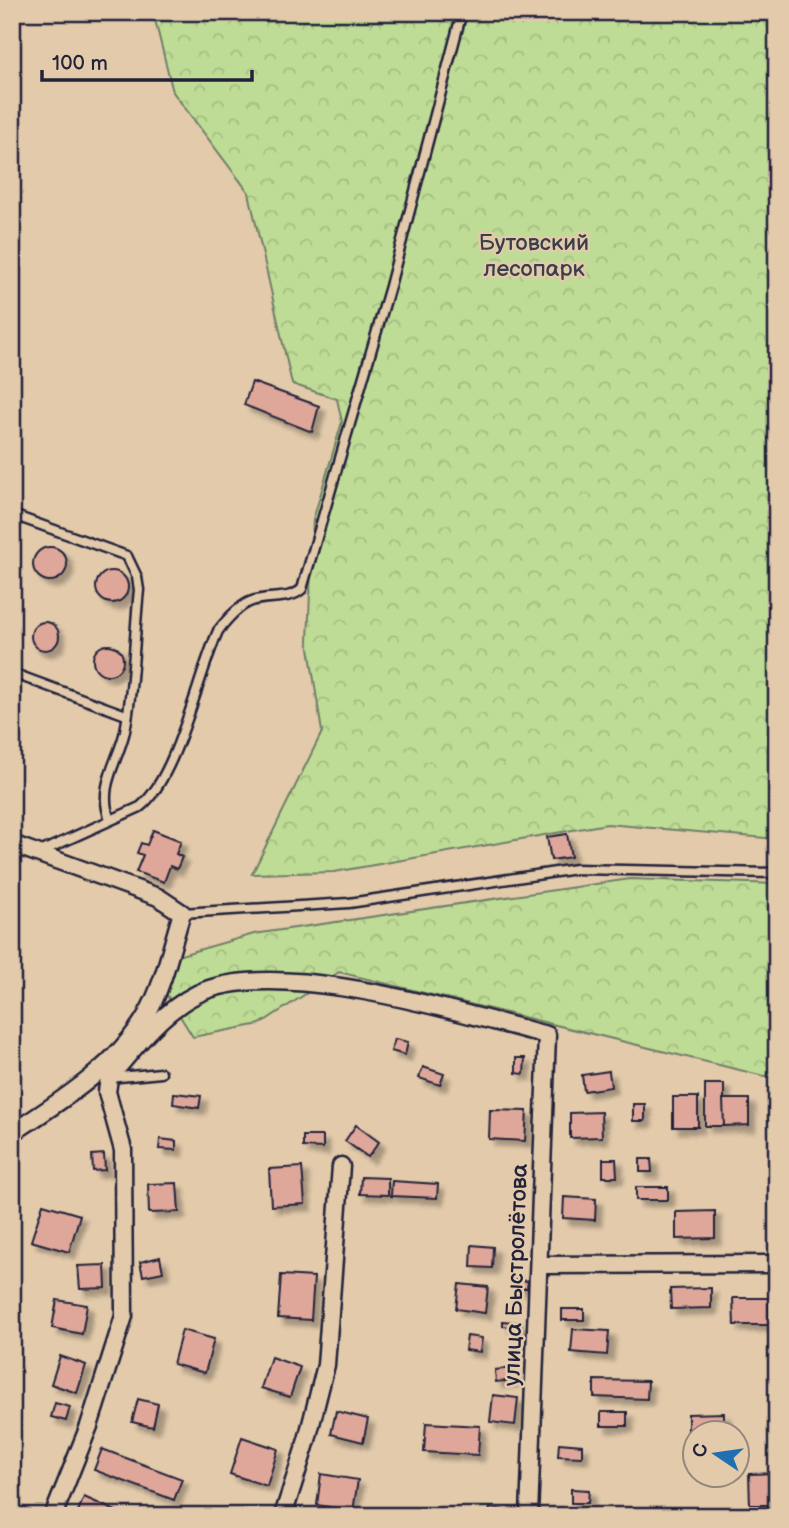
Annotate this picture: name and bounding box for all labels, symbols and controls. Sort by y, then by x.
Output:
scale bar [42,38,252,82]
text: 100 m [52,51,108,76]
park label: Бутовский лесопарк [479,229,589,283]
street label: улица Быстролётова [498,1163,534,1387]
north arrow [680,1420,750,1490]
text: С [688,1441,714,1460]

